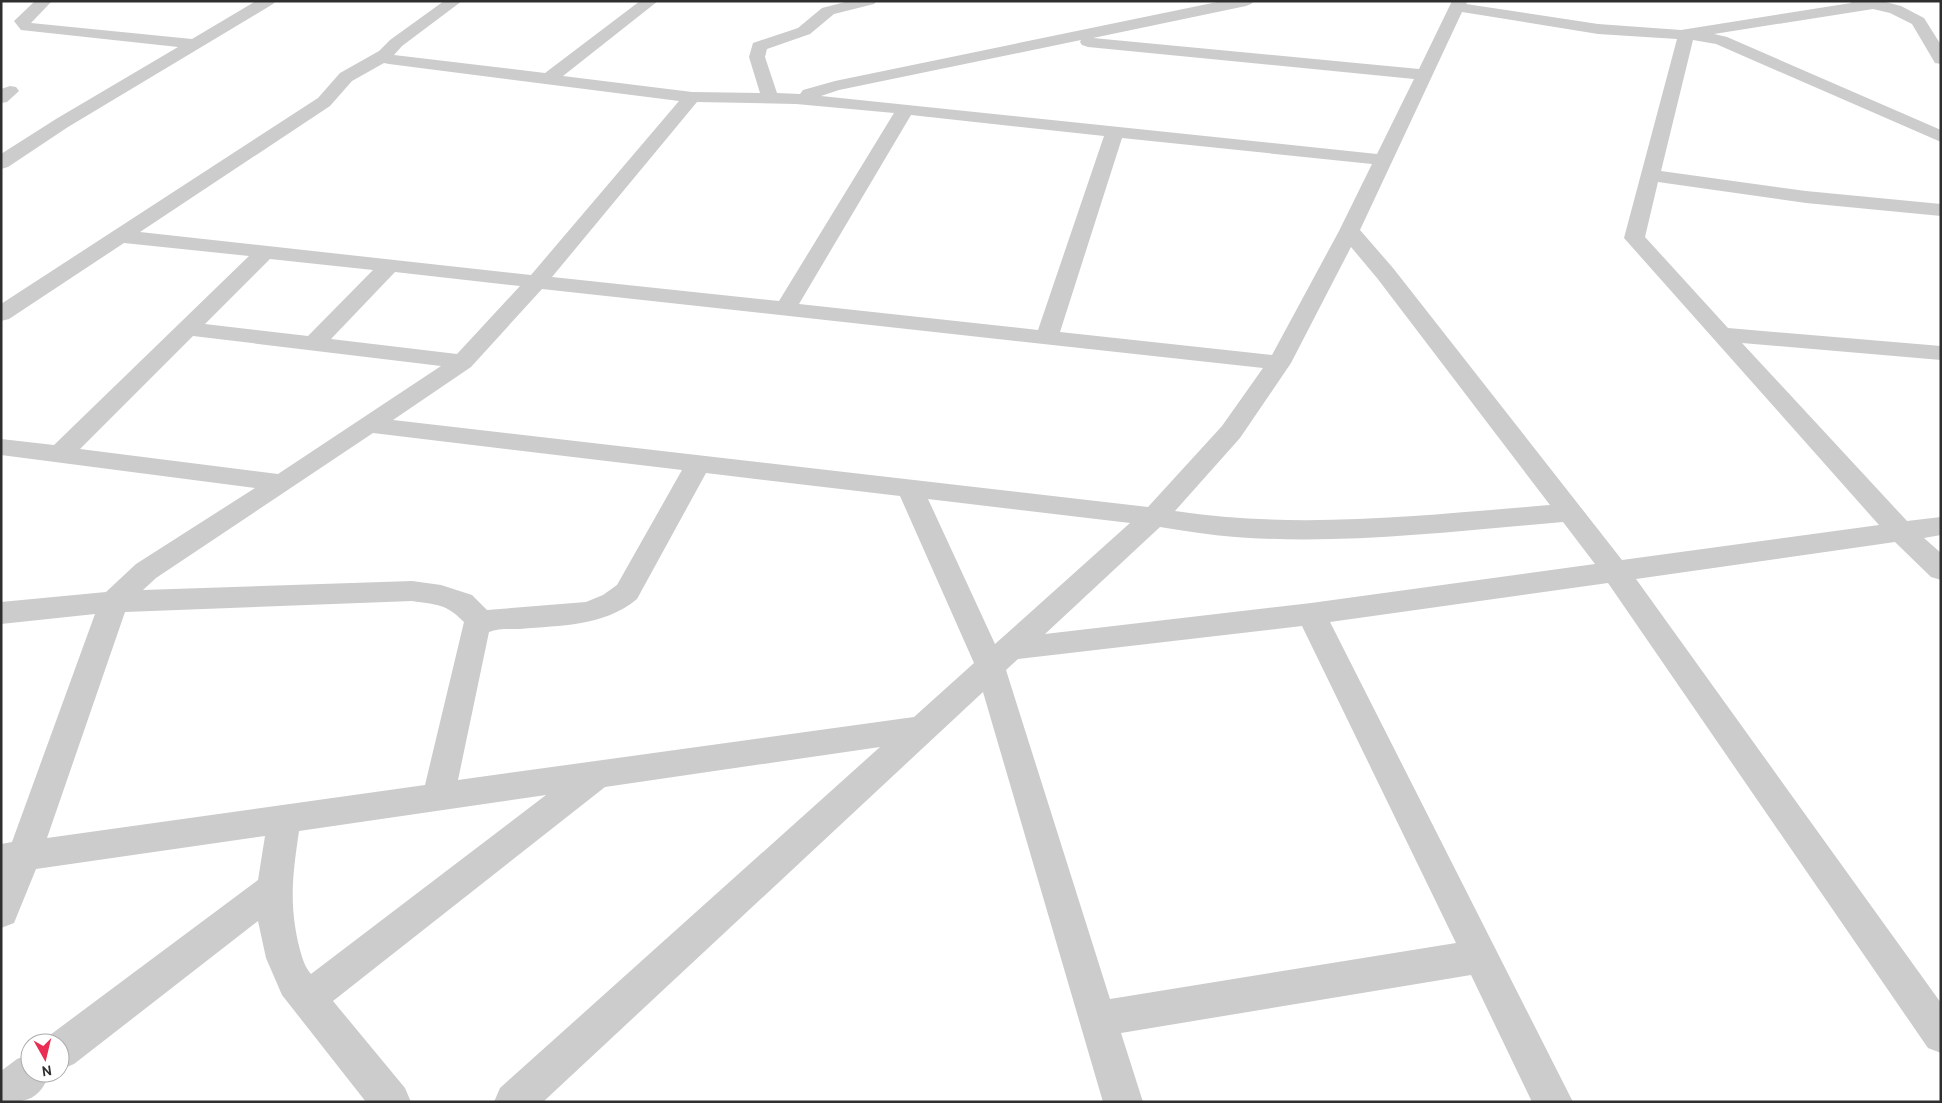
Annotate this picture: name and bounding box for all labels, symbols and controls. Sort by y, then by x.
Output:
north arrow [20,1033,70,1083]
text: N [41,1061,53,1080]

